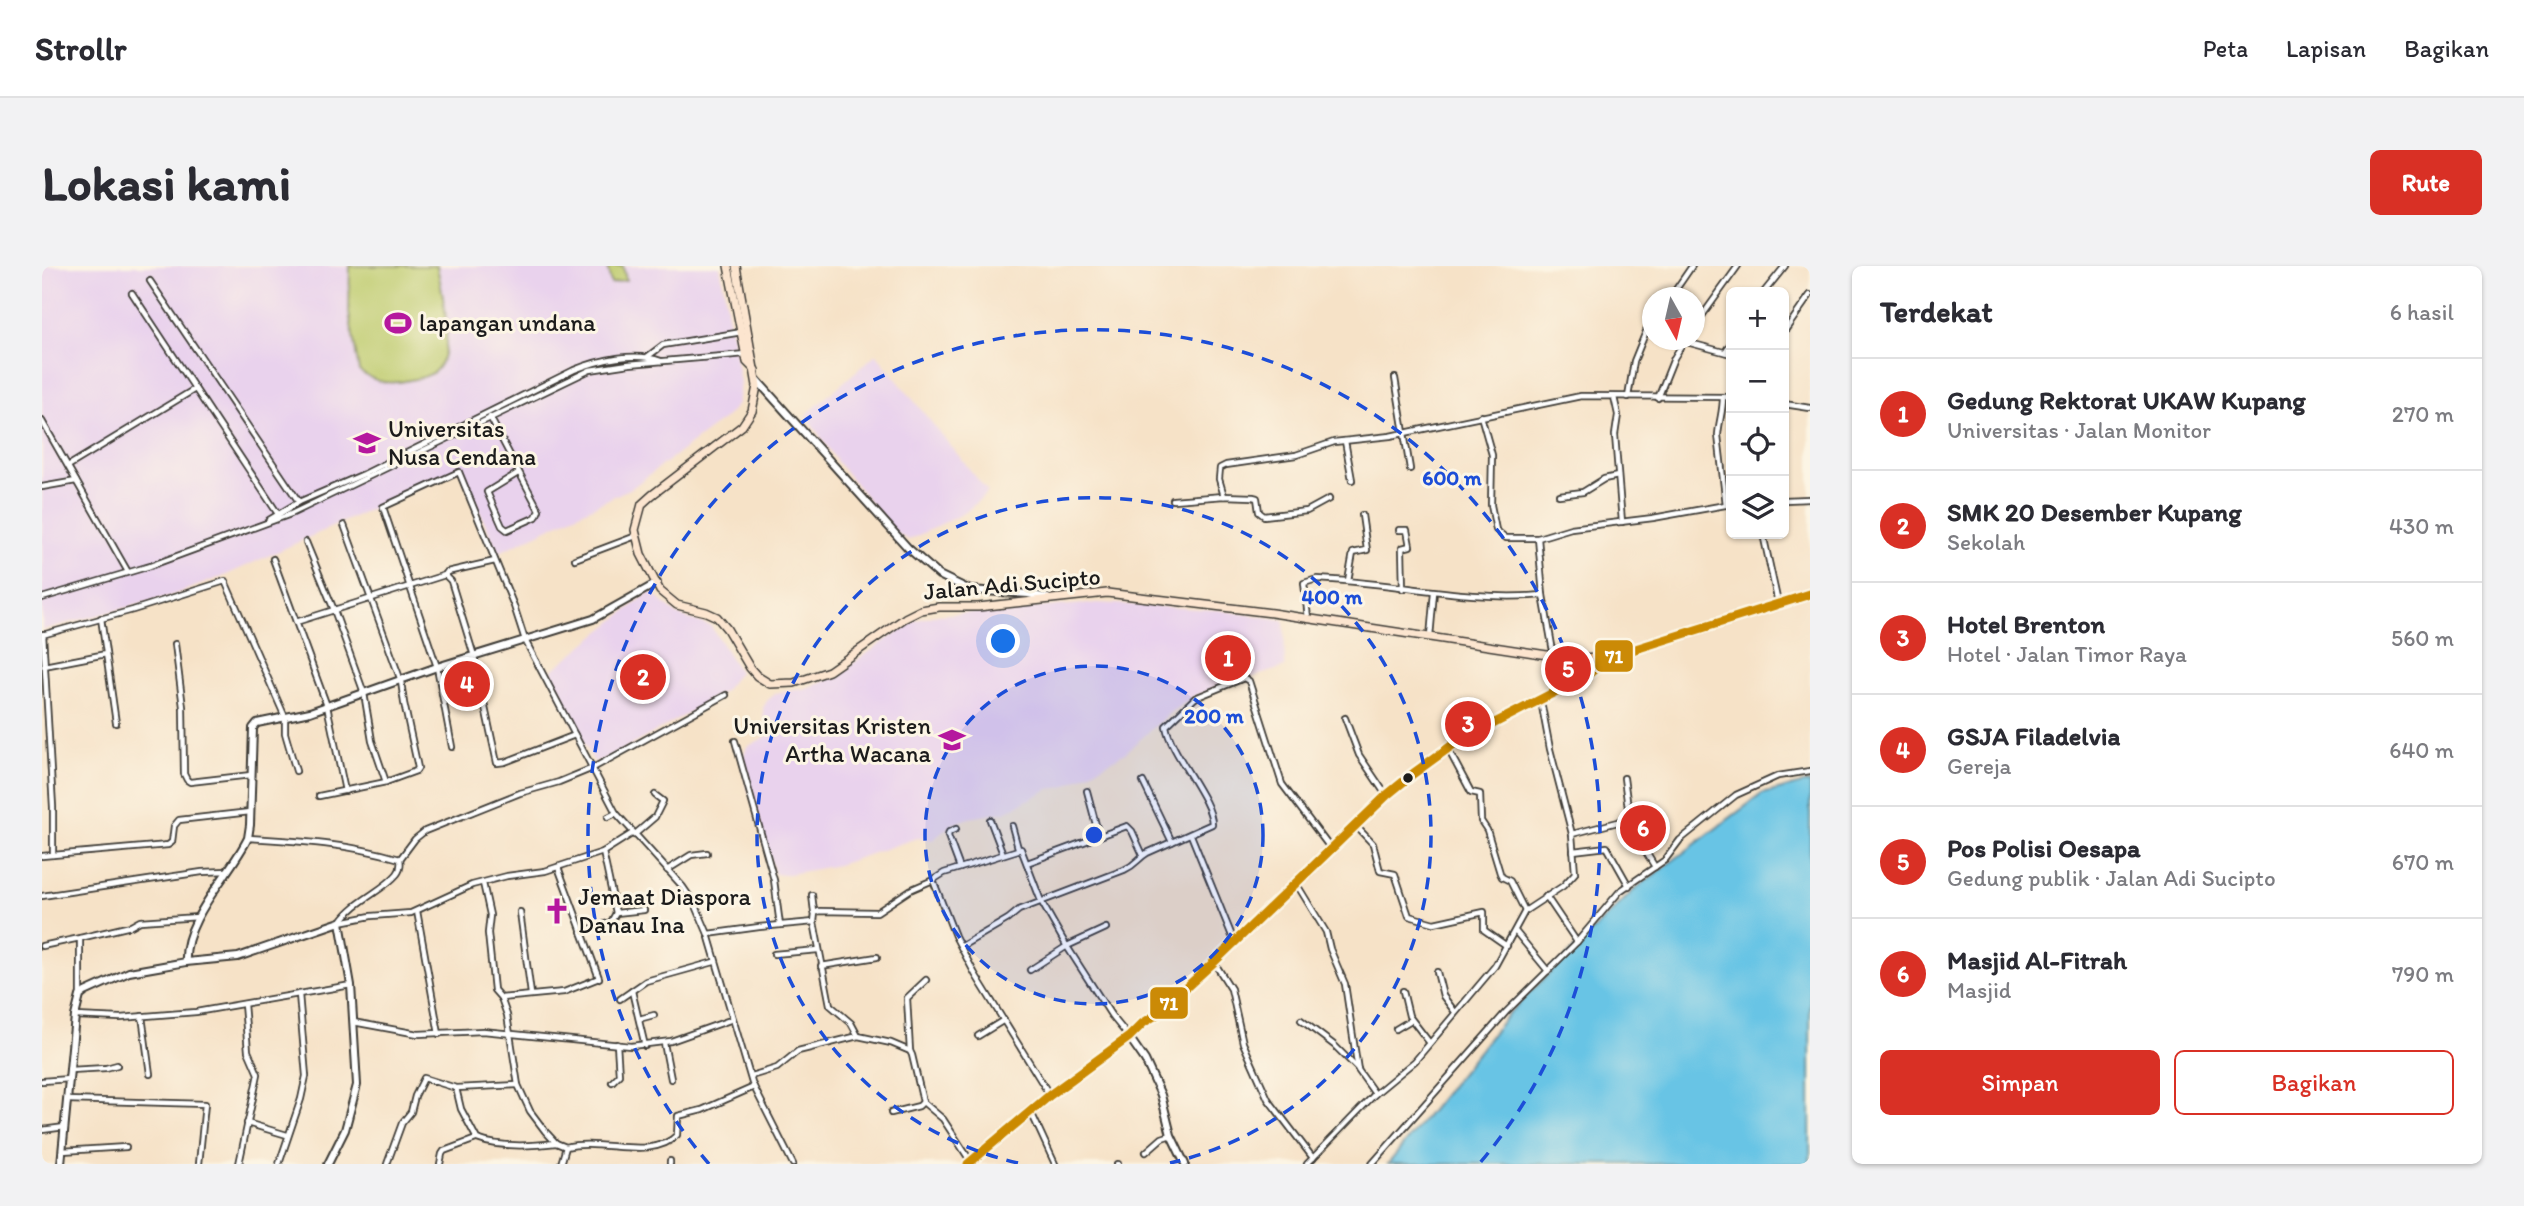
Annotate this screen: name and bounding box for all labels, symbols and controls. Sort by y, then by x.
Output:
text: Strollr [35,29,126,68]
text: Peta [2203,34,2248,63]
text: Lapisan [2286,34,2366,63]
text: Bagikan [2404,34,2489,63]
button: Rute [2370,150,2482,215]
text: Lokasi kami [42,153,291,212]
north arrow [1642,287,1705,350]
map controls [1726,287,1789,539]
button: + [1726,287,1789,350]
text: Terdekat [1880,293,1993,330]
text: 6 hasil [2390,298,2454,326]
sports icon: lapangan undana [383,308,413,338]
place label: lapangan undana [419,308,596,337]
button: − [1726,350,1789,413]
text: Gedung Rektorat UKAW Kupang [1947,384,2306,416]
text: 1 [1898,400,1908,428]
text: 270 m [2392,400,2454,428]
button: locate [1726,413,1789,476]
place label: Universitas Nusa Cendana [388,414,536,471]
text: Universitas · Jalan Monitor [1947,416,2211,444]
school or university icon: Universitas Nusa Cendana [352,428,382,458]
text: 600 m [1422,465,1482,490]
button: layers [1726,476,1789,539]
text: SMK 20 Desember Kupang [1947,496,2242,528]
text: 2 [1897,512,1909,540]
text: 430 m [2389,512,2454,540]
text: Sekolah [1947,528,2025,556]
street label: Jalan Adi Sucipto [922,561,1102,606]
text: 400 m [1302,584,1363,609]
text: Hotel Brenton [1947,608,2105,640]
your location [986,624,1020,658]
text: 3 [1897,624,1909,652]
text: 560 m [2391,624,2454,652]
pin: 1 [1205,632,1251,684]
line badge: 71 [1594,639,1634,673]
text: Hotel · Jalan Timor Raya [1947,640,2187,668]
pin: 5 [1545,643,1591,695]
text: 71 [1604,645,1623,668]
pin: 2 [620,651,666,703]
pin: 4 [444,658,490,710]
pin: 3 [1445,698,1491,750]
text: 200 m [1184,703,1244,728]
place label: Universitas Kristen Artha Wacana [733,711,931,768]
text: GSJA Filadelvia [1947,720,2120,752]
school or university icon: Universitas Kristen Artha Wacana [937,725,967,755]
text: 4 [1896,736,1910,764]
text: 640 m [2389,736,2454,764]
text: Gereja [1947,752,2012,780]
unlabelled marker [1401,771,1415,785]
pin: 6 [1620,802,1666,854]
centre of rings [1082,823,1106,847]
text: Pos Polisi Oesapa [1947,832,2141,864]
text: 5 [1897,848,1909,876]
text: 670 m [2392,848,2454,876]
text: Gedung publik · Jalan Adi Sucipto [1947,864,2276,892]
place label: Jemaat Diaspora Danau Ina [578,882,752,939]
church icon: Jemaat Diaspora Danau Ina [542,896,572,926]
text: Masjid Al-Fitrah [1947,944,2127,976]
text: 6 [1897,960,1909,988]
text: 790 m [2392,960,2454,988]
text: Masjid [1947,976,2011,1004]
line badge: 71 [1149,986,1189,1020]
text: 71 [1159,992,1178,1015]
button: Simpan [1880,1050,2160,1115]
button: Bagikan [2174,1050,2454,1115]

